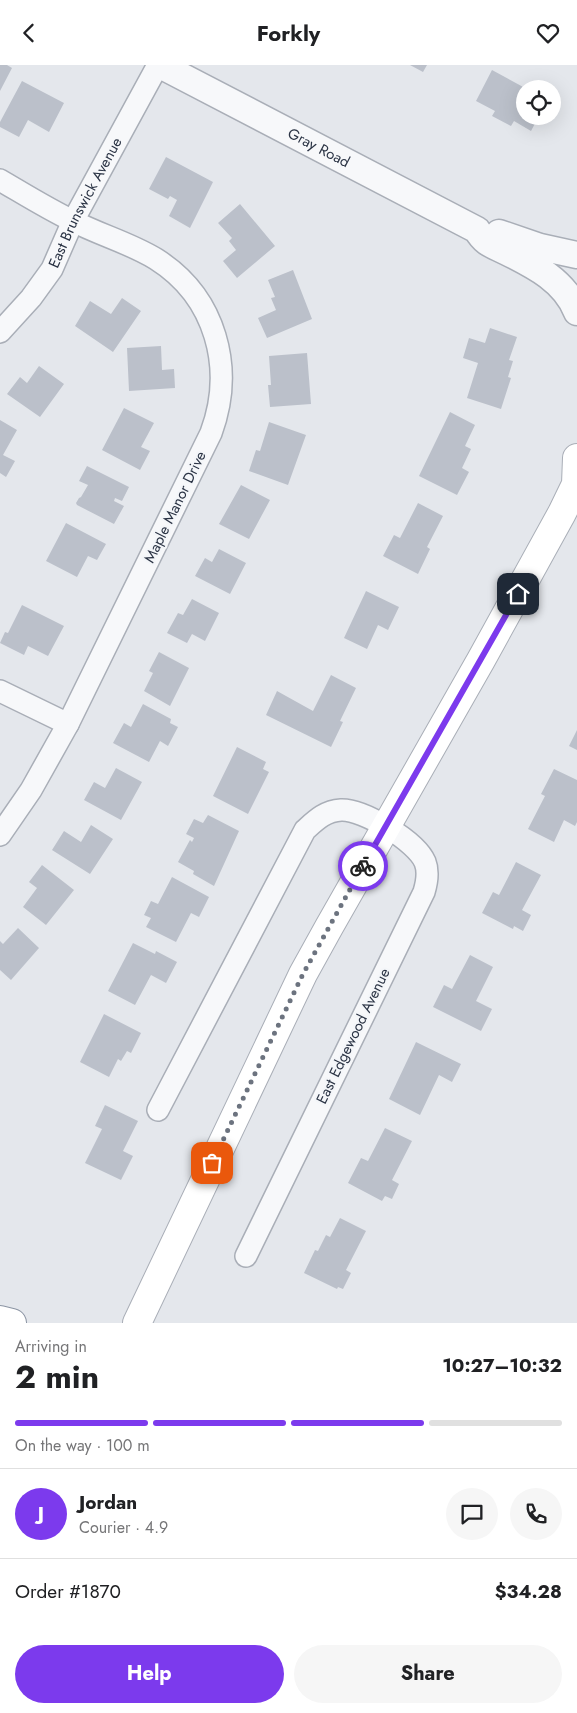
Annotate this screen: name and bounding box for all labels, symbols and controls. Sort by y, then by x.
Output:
text: Forkly [257,17,320,49]
icon: back [15,19,43,47]
icon: heart [534,19,562,47]
map controls [516,80,561,125]
button: locate [516,80,561,125]
street label: Gray Road [284,122,354,173]
street label: East Brunswick Avenue [43,133,128,271]
street label: Maple Manor Drive [138,447,212,567]
pin [497,573,539,615]
icon: home [504,580,532,608]
courier [338,841,388,891]
icon: bike [349,852,377,880]
street label: East Edgewood Avenue [311,964,396,1108]
pin [191,1142,233,1184]
icon: bag [198,1149,226,1177]
text: Arriving in [15,1335,87,1358]
text: 10:27–10:32 [442,1352,562,1379]
text: 2 min [15,1354,99,1400]
text: On the way · 100 m [15,1434,150,1457]
button: chat [446,1488,498,1540]
button: phone [510,1488,562,1540]
text: Jordan [79,1489,137,1516]
text: J [38,1500,44,1527]
text: Courier · 4.9 [79,1516,168,1539]
text: Order #1870 [15,1578,121,1605]
text: $34.28 [495,1578,562,1605]
button: Help [15,1645,284,1703]
button: Share [294,1645,562,1703]

